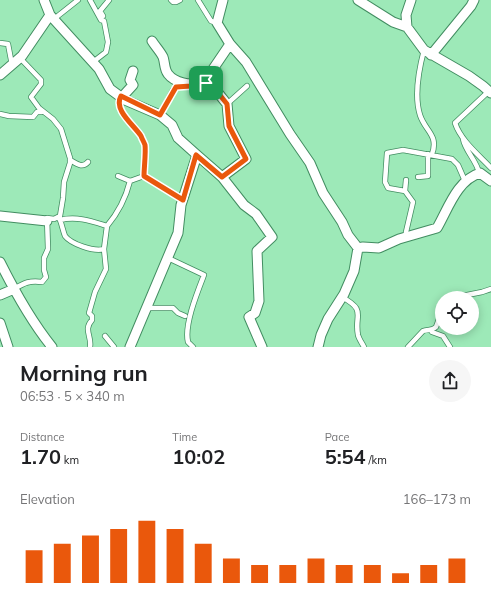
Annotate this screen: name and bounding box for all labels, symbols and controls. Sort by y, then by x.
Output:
pin [189,66,223,100]
icon: arrive [195,72,217,94]
map controls [435,291,479,335]
button: locate [435,291,479,335]
text: Morning run [20,359,148,387]
button: share [429,360,471,402]
text: 06:53 · 5 × 340 m [20,388,125,404]
text: Distance [20,430,64,444]
text: Time [172,430,197,444]
text: Pace [325,430,349,444]
text: 1.70 [20,444,61,469]
text: 10:02 [172,444,225,469]
text: 5:54 [325,444,366,469]
text: km [61,453,79,467]
text: /km [366,453,387,467]
text: Elevation [20,491,75,507]
text: 166–173 m [403,491,471,507]

